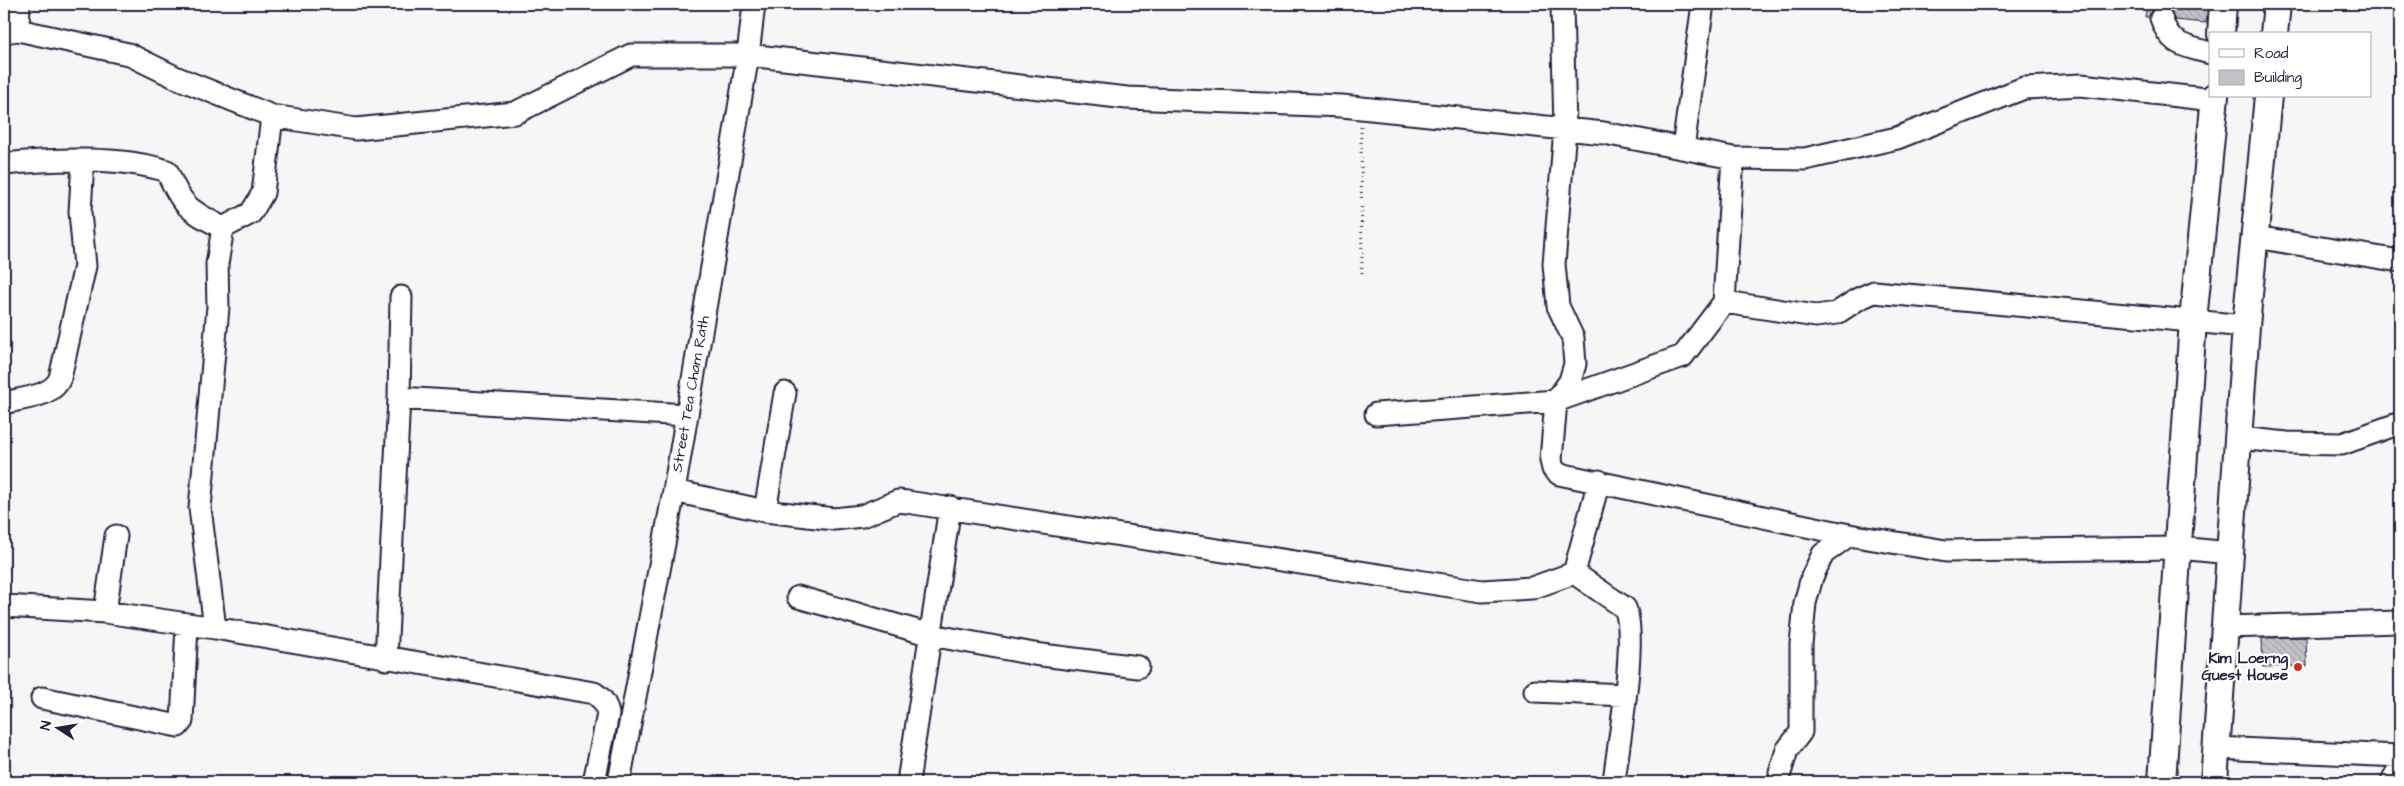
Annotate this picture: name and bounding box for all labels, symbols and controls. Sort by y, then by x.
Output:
legend [2209,32,2372,98]
text: Road [2254,43,2289,64]
text: Building [2254,67,2302,89]
street label: Street Tea Cham Rath [666,314,715,474]
place label: Kim Loerng Guest House [2202,648,2288,686]
marker: Kim Loerng Guest House [2292,661,2304,673]
north arrow [32,704,82,754]
text: N [36,719,57,732]

